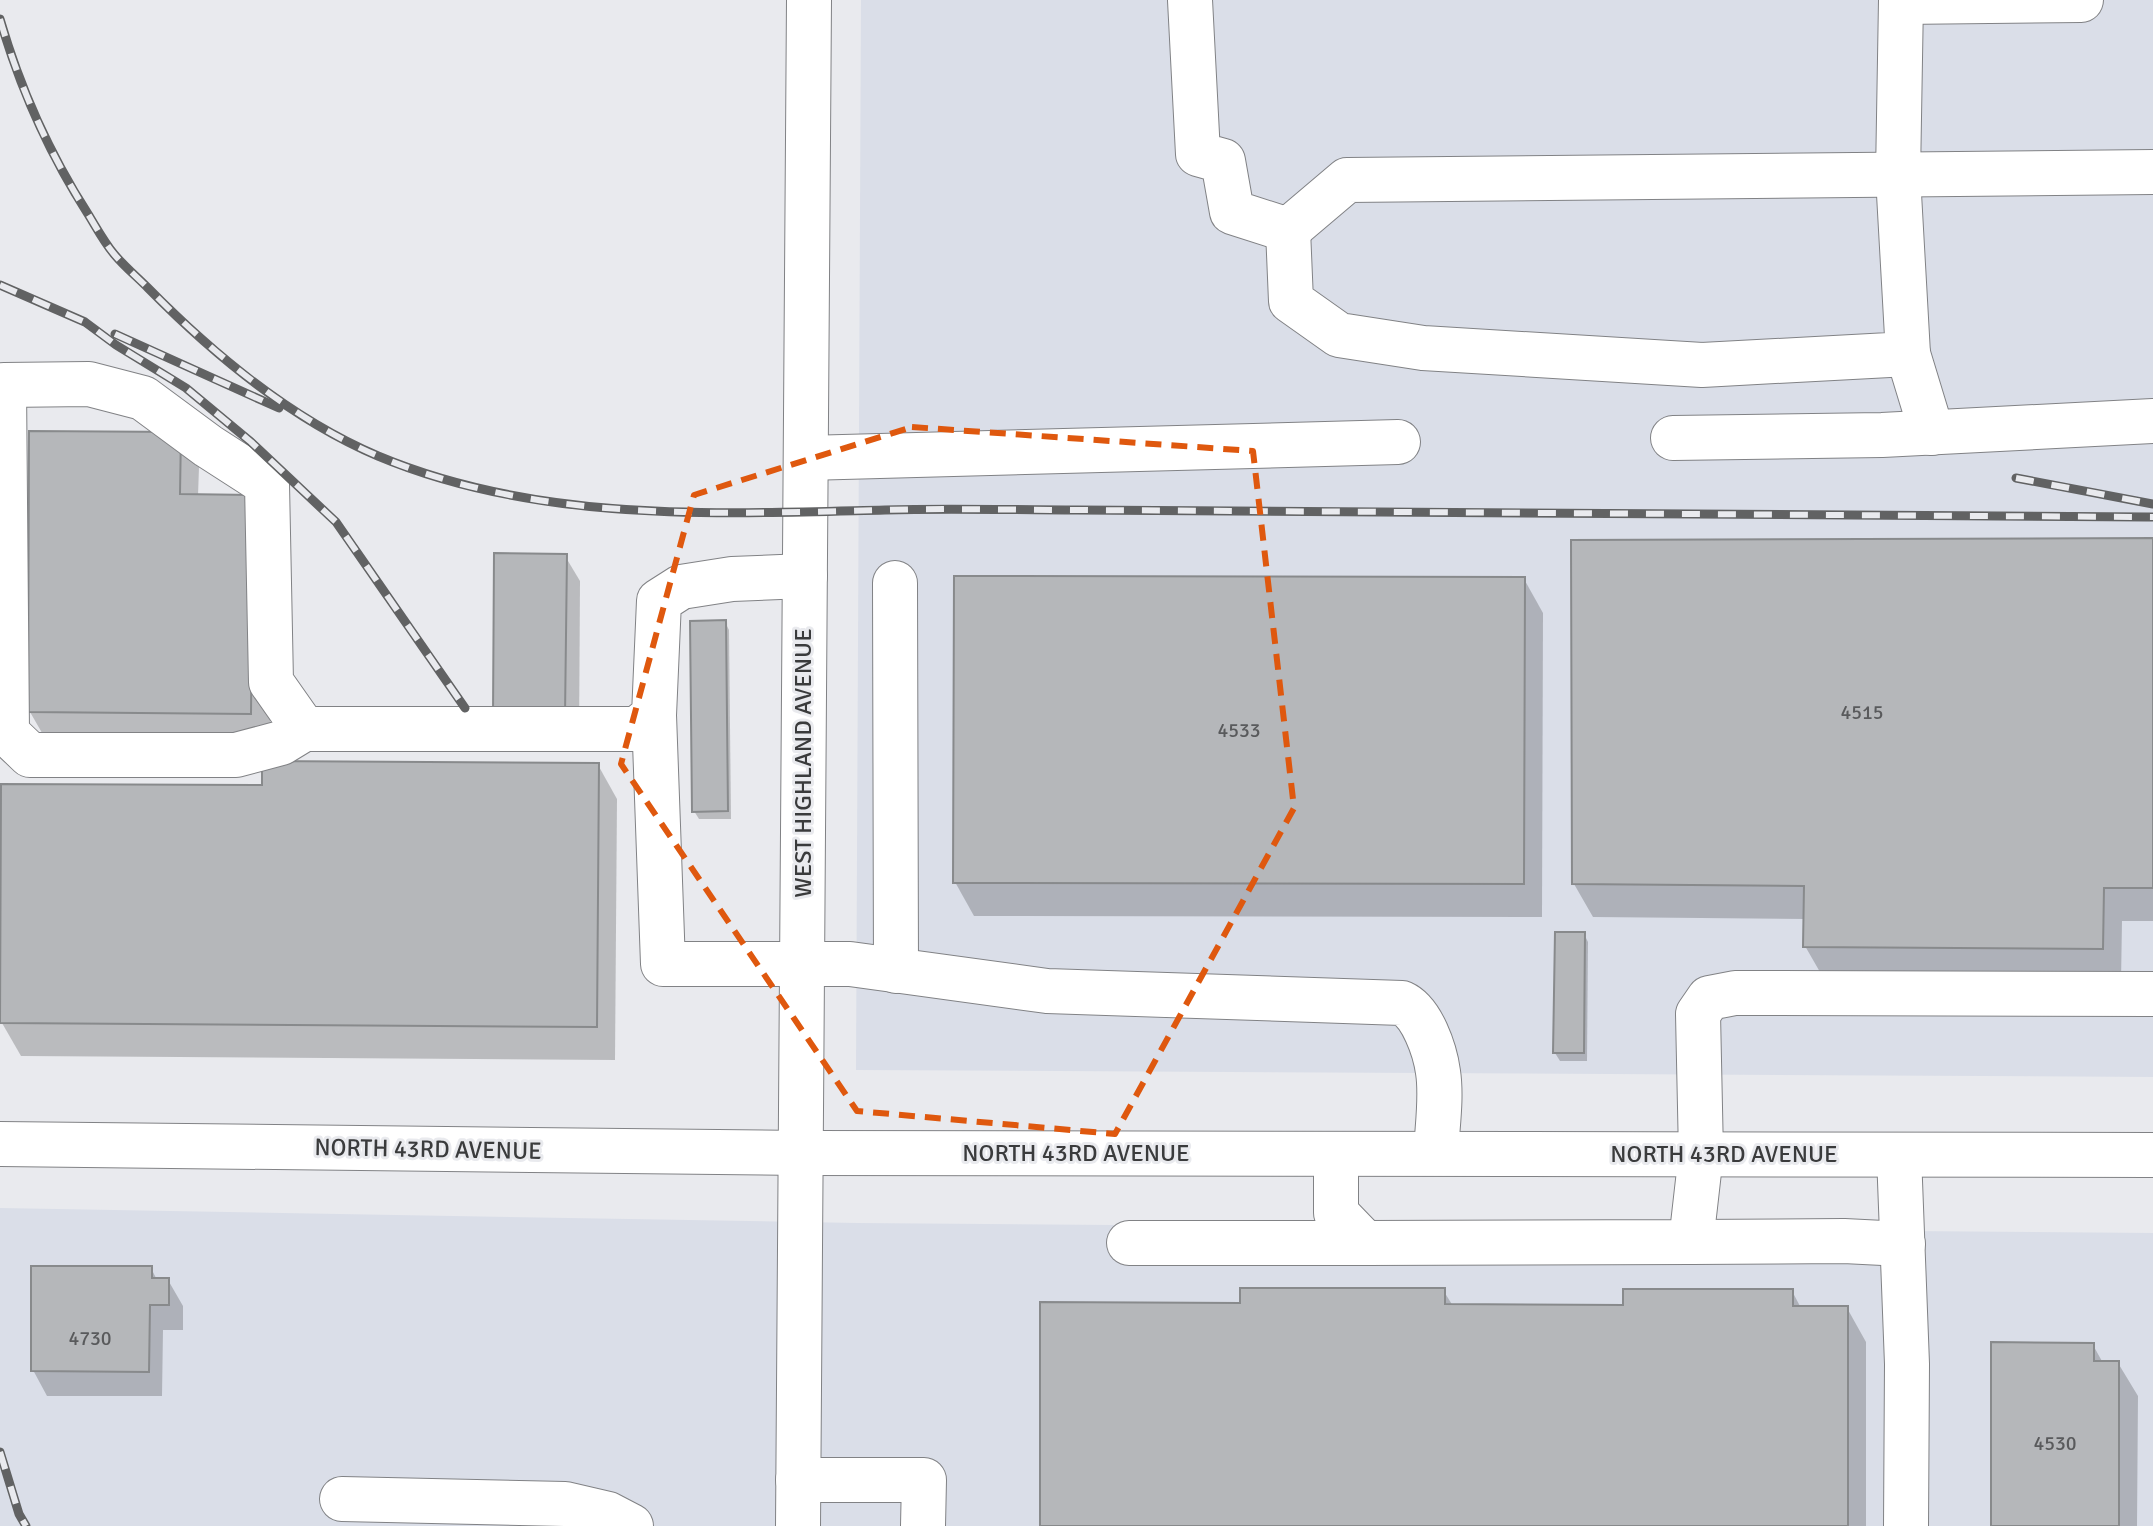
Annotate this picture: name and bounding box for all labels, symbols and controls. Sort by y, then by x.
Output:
street label: WEST HIGHLAND AVENUE [788,628,818,898]
house number: 4515 [1840,700,1884,725]
house number: 4533 [1217,718,1261,743]
street label: NORTH 43RD AVENUE [314,1132,542,1166]
street label: NORTH 43RD AVENUE [962,1138,1190,1168]
street label: NORTH 43RD AVENUE [1610,1139,1838,1169]
house number: 4730 [68,1326,112,1351]
house number: 4530 [2033,1431,2077,1456]

